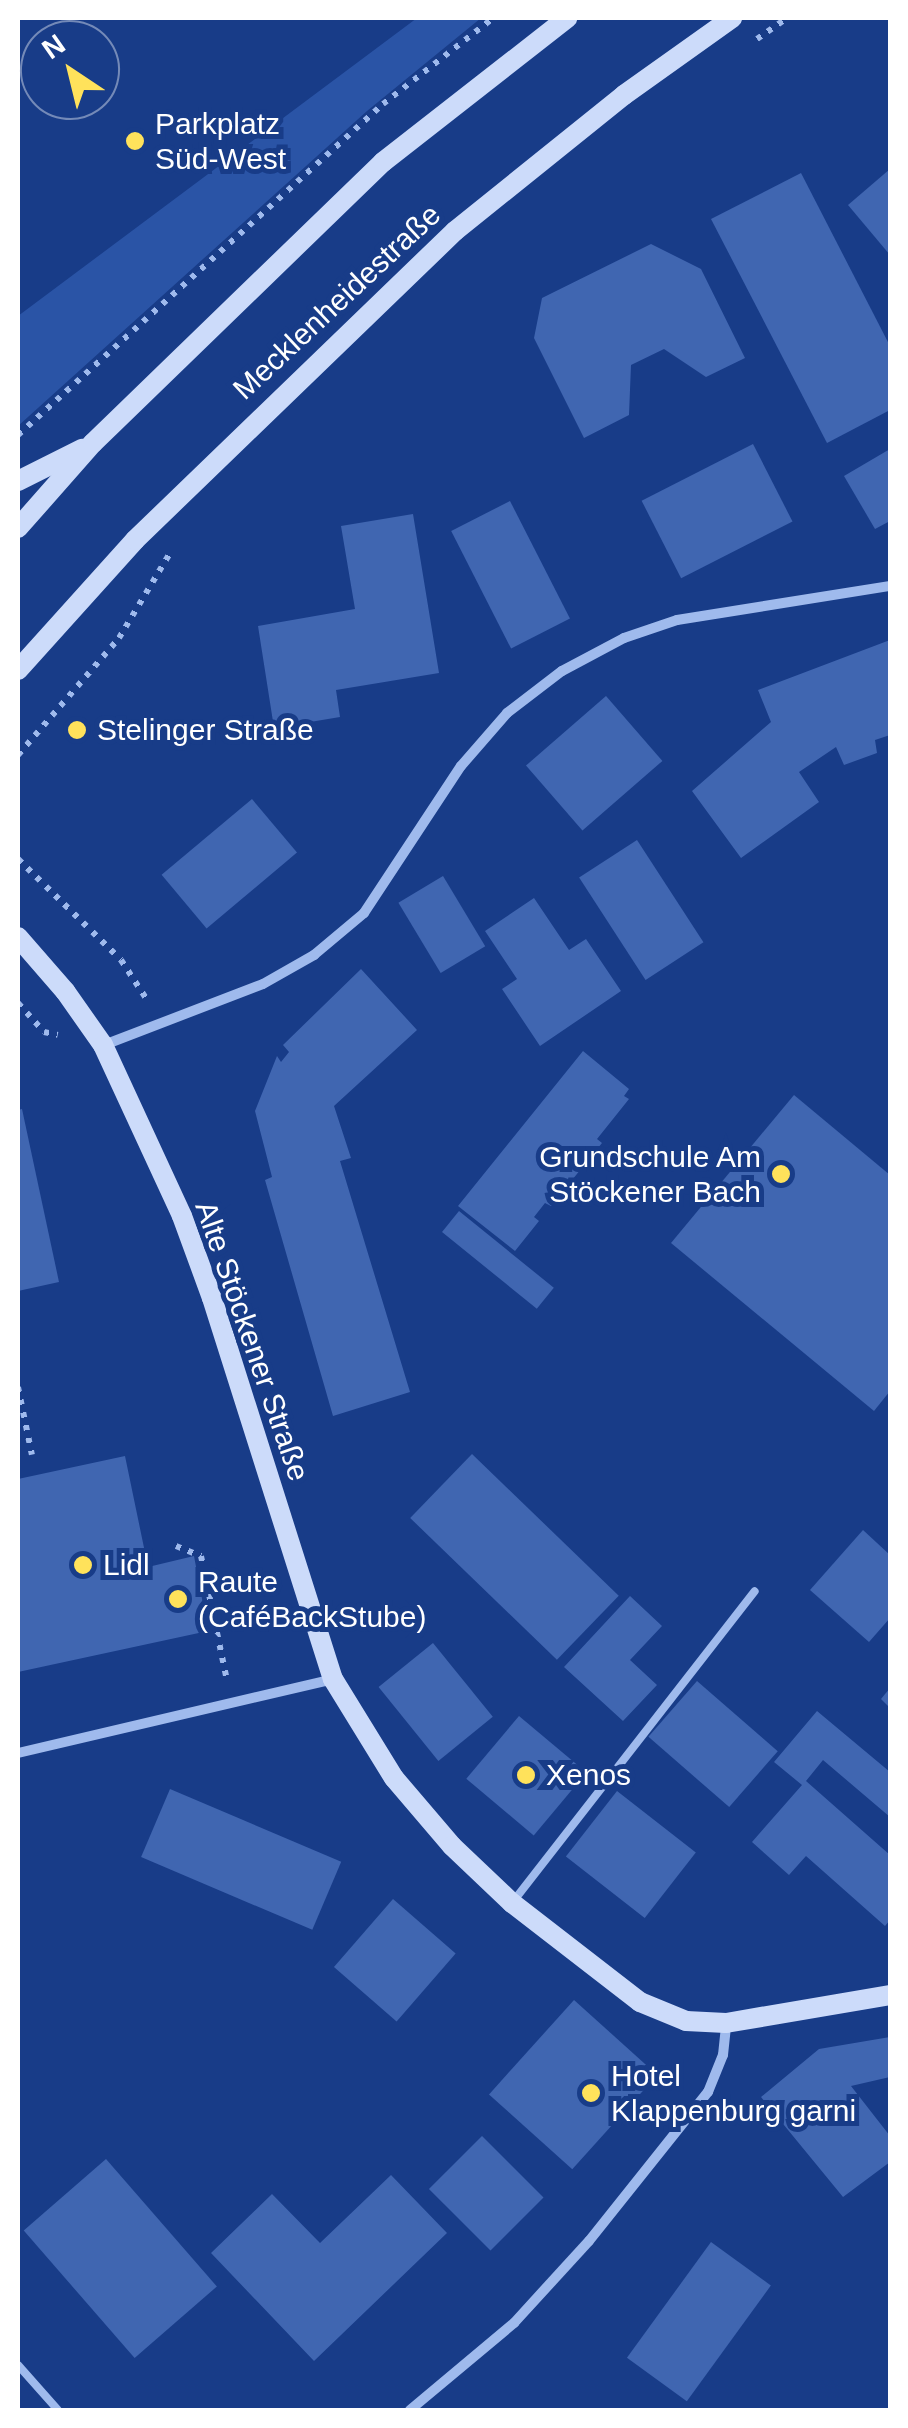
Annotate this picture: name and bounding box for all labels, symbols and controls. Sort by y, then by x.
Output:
north arrow [20,20,120,120]
text: N [36,28,71,65]
place label: Parkplatz Süd-West [155,106,286,176]
marker: Parkplatz Süd-West [124,130,146,152]
street label: Mecklenheidestraße [226,197,448,407]
place label: Stelinger Straße [97,712,314,748]
marker: Stelinger Straße [66,719,88,741]
place label: Grundschule Am Stöckener Bach [538,1139,761,1210]
marker: Grundschule Am Stöckener Bach [770,1163,792,1185]
street label: Alte Stöckener Straße [187,1196,317,1486]
place label: Lidl [103,1547,150,1583]
marker: Lidl [72,1554,94,1576]
place label: Raute (CaféBackStube) [198,1564,426,1634]
marker: Raute (CaféBackStube) [167,1588,189,1610]
place label: Xenos [546,1757,631,1793]
marker: Xenos [515,1764,537,1786]
place label: Hotel Klappenburg garni [611,2058,856,2128]
marker: Hotel Klappenburg garni [580,2082,602,2104]

